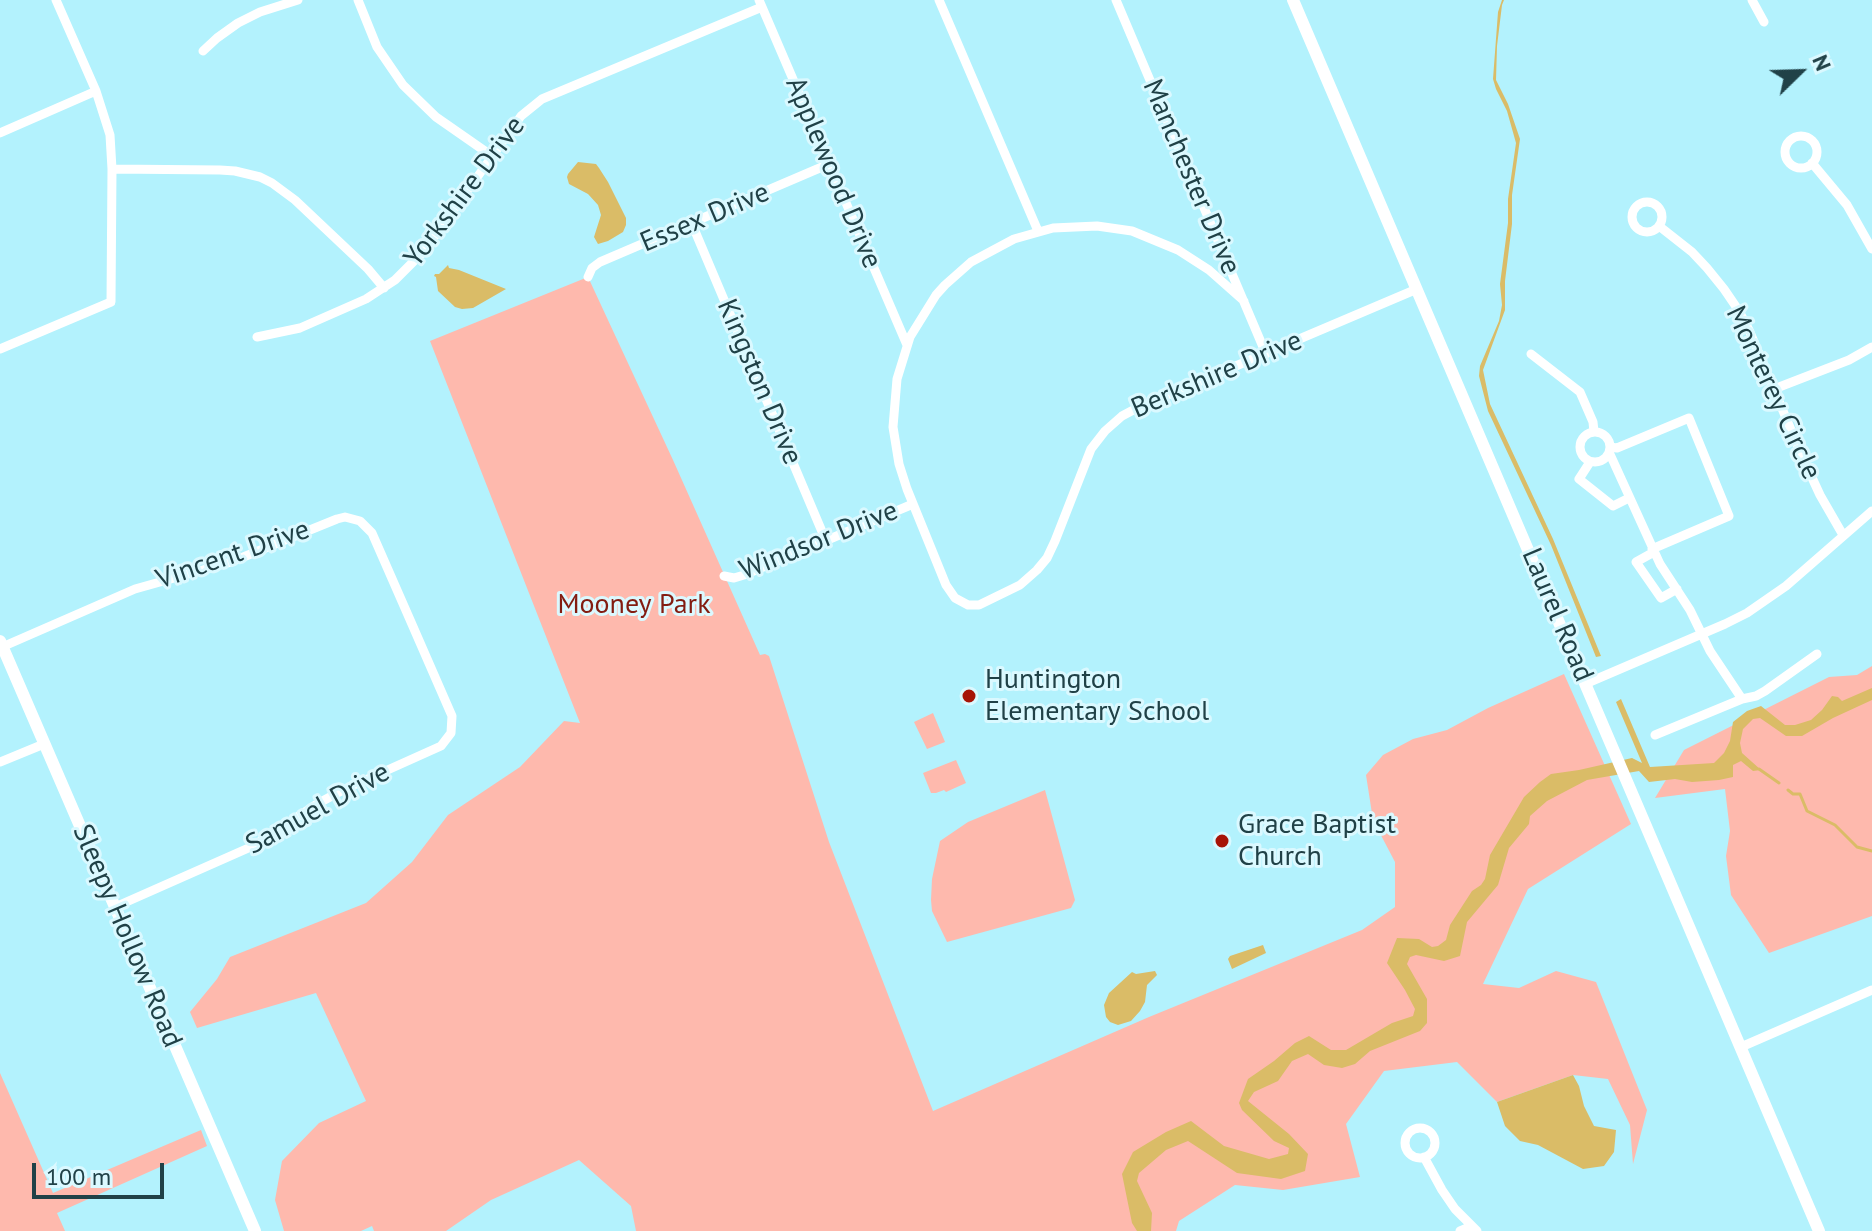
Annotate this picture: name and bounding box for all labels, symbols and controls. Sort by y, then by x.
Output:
north arrow [1760,32,1840,112]
text: N [1806,50,1838,75]
street label: Applewood Drive [778,72,888,274]
street label: Manchester Drive [1135,74,1247,280]
street label: Yorkshire Drive [397,110,533,274]
street label: Essex Drive [635,176,775,260]
street label: Kingston Drive [709,294,809,470]
street label: Monterey Circle [1718,301,1828,485]
street label: Berkshire Drive [1127,324,1307,426]
street label: Windsor Drive [735,494,903,588]
street label: Vincent Drive [152,513,314,597]
street label: Laurel Road [1514,543,1600,687]
park label: Mooney Park [557,588,711,622]
place label: Huntington Elementary School [985,663,1209,729]
marker: Huntington Elementary School [960,687,978,705]
street label: Samuel Drive [240,756,396,862]
place label: Grace Baptist Church [1238,808,1396,874]
street label: Sleepy Hollow Road [65,820,189,1052]
marker: Grace Baptist Church [1213,832,1231,850]
scale bar [36,1147,168,1197]
text: 100 m [46,1161,111,1192]

